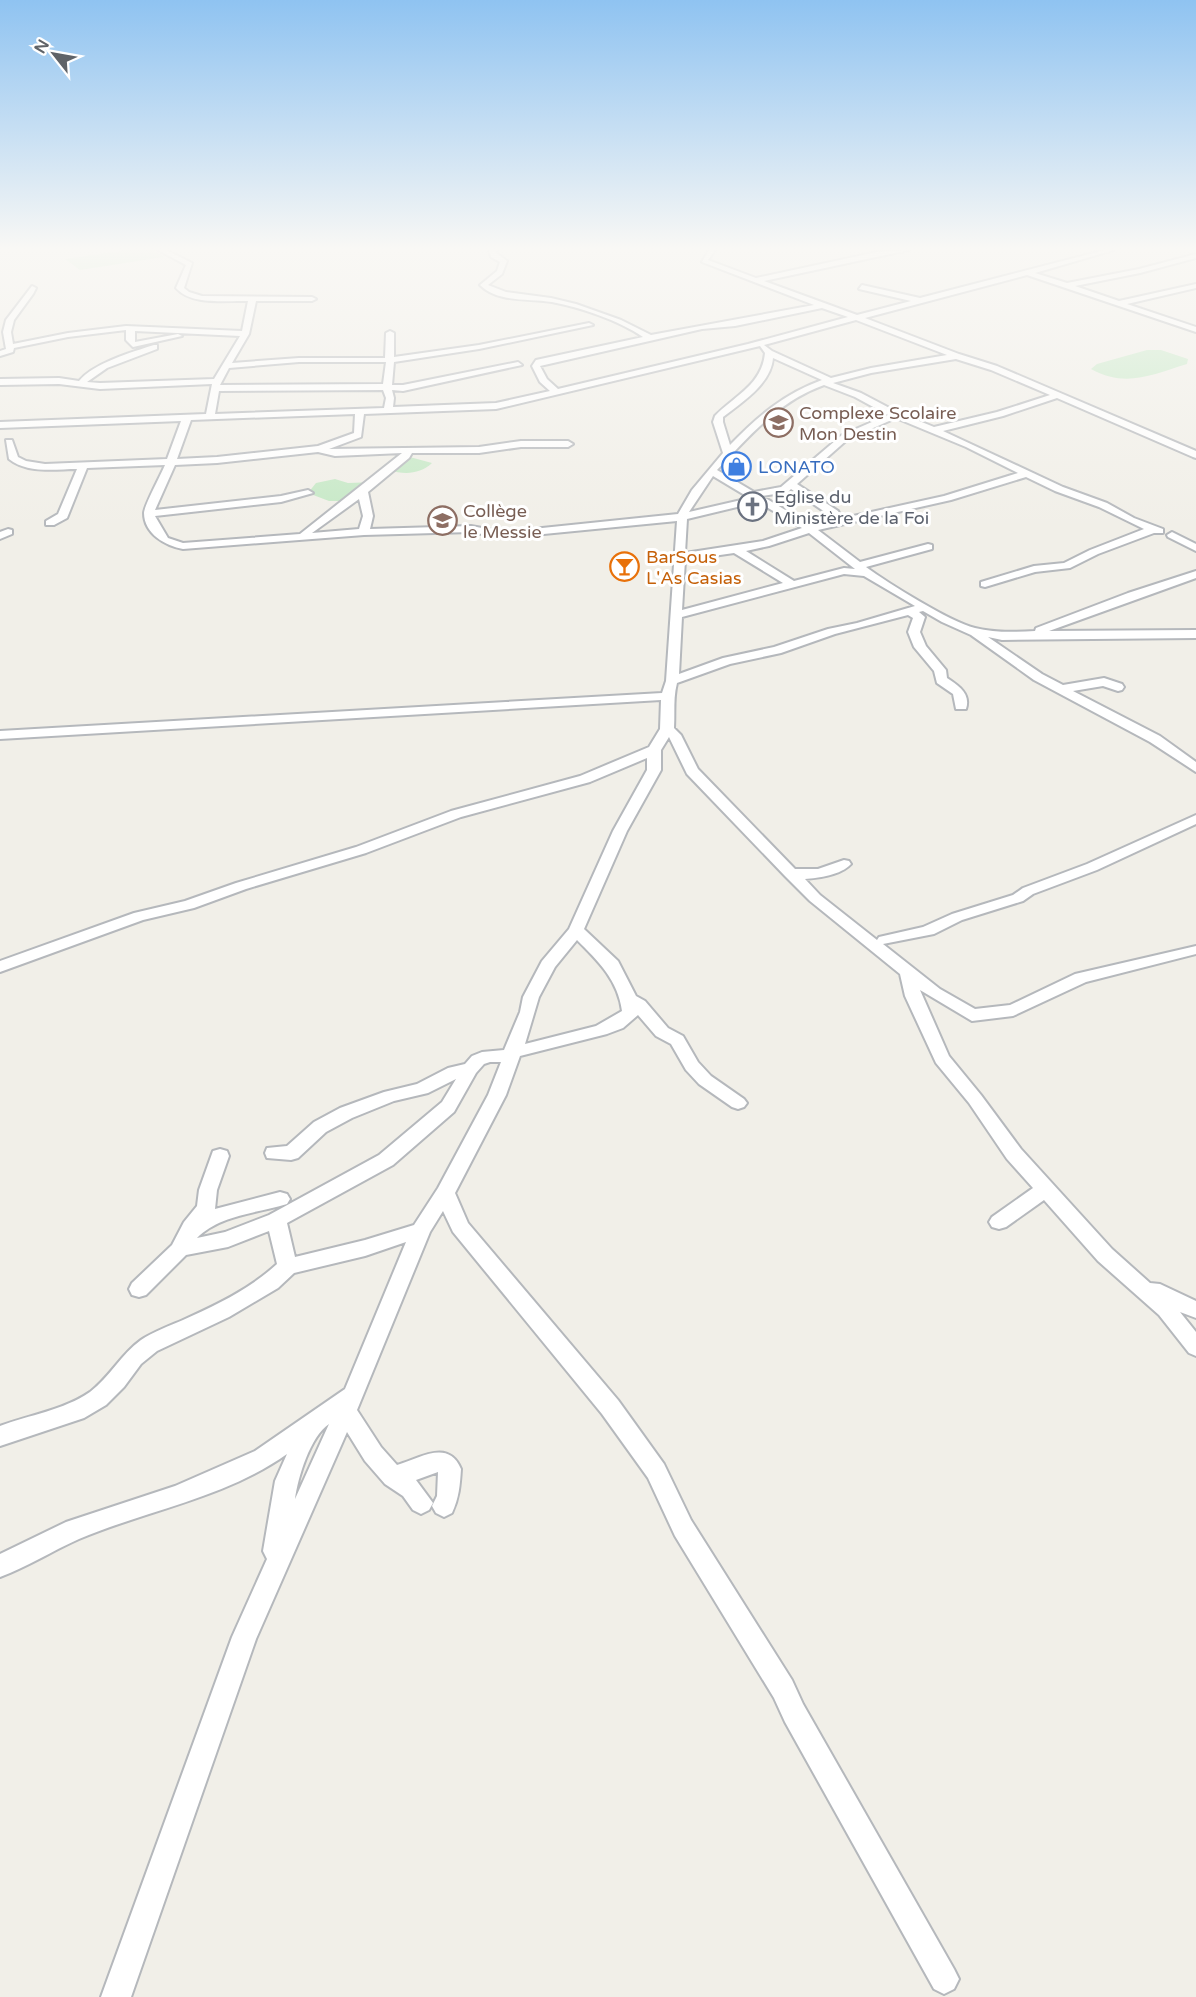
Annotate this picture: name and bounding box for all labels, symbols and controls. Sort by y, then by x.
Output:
north arrow [24,24,84,84]
text: N [30,36,54,57]
place label: Complexe Scolaire Mon Destin [799,402,956,445]
school or university icon: Complexe Scolaire Mon Destin [762,407,794,439]
shop icon: LONATO [721,451,753,483]
place label: LONATO [758,456,835,478]
place label: Eglise du Ministère de la Foi [774,486,929,529]
church icon: Eglise du Ministère de la Foi [737,491,769,523]
place label: Collège le Messie [463,500,542,543]
school or university icon: Collège le Messie [426,505,458,537]
place label: BarSous L'As Casias [646,546,742,589]
bar icon: BarSous L'As Casias [609,551,641,583]

